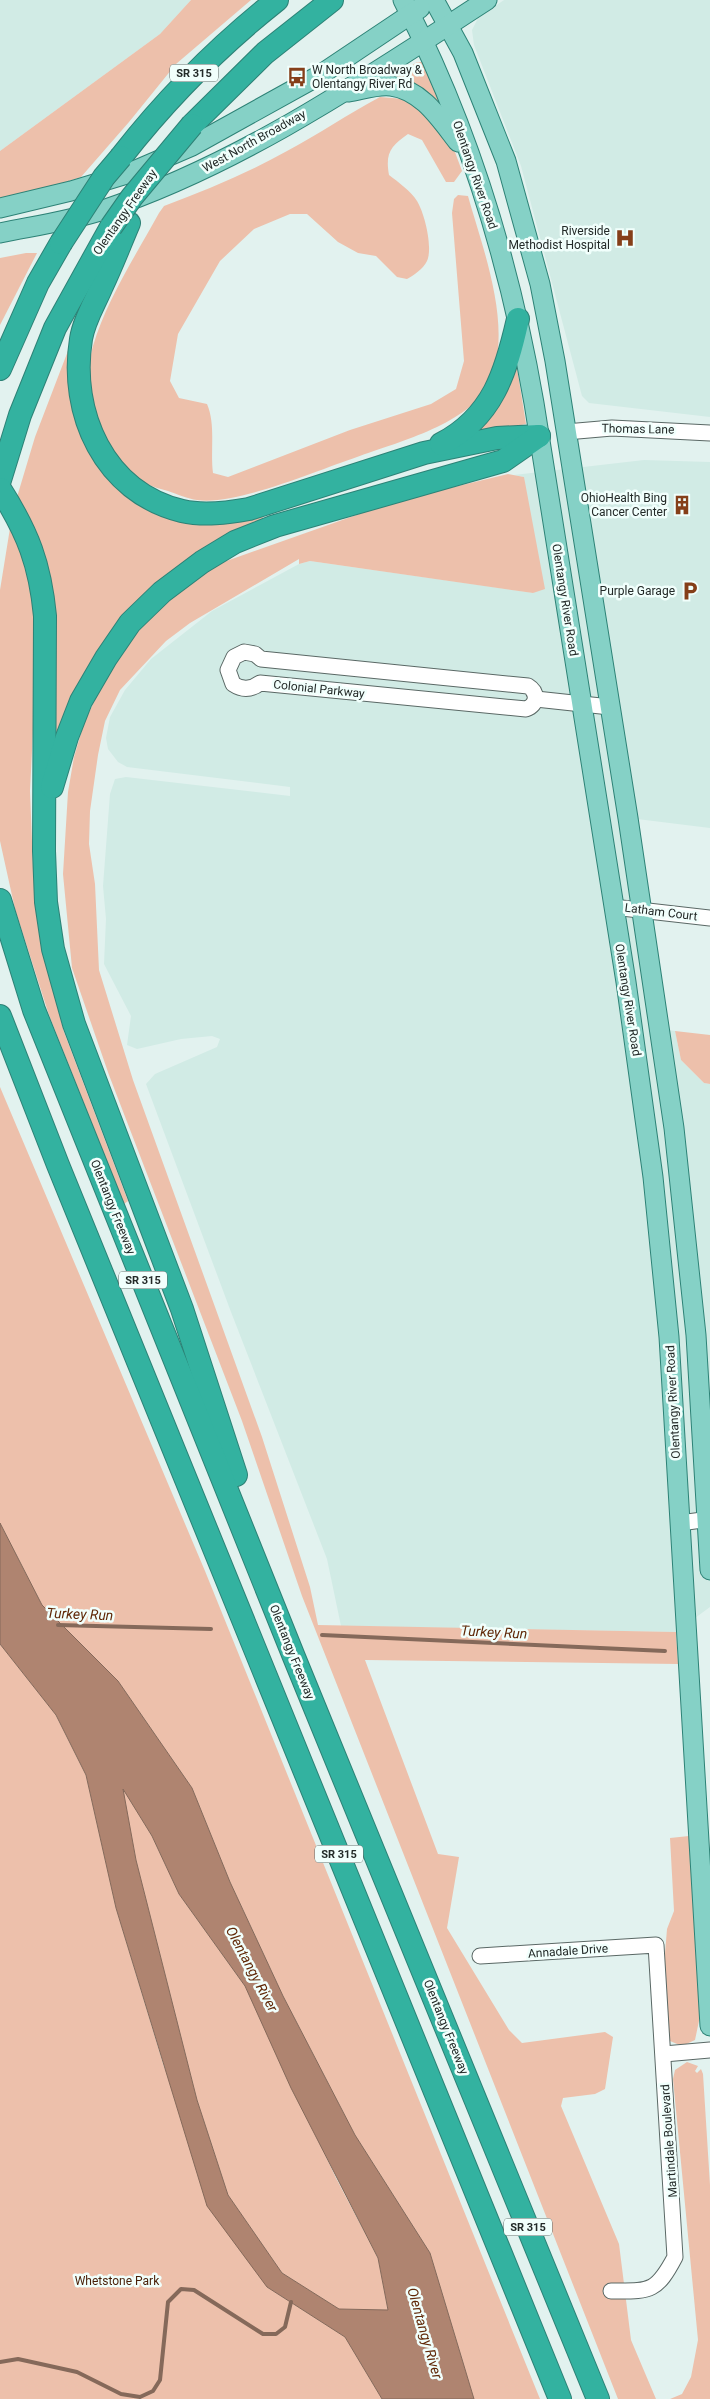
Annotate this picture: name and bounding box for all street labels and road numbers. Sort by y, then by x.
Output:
road number: SR 315 [170,64,218,82]
street label: West North Broadway [200,107,308,175]
street label: Olentangy River Road [450,119,500,231]
street label: Olentangy Freeway [90,166,160,257]
street label: Thomas Lane [601,421,675,437]
street label: Olentangy River Road [549,543,581,657]
street label: Colonial Parkway [273,677,366,701]
street label: Latham Court [624,901,698,923]
street label: Olentangy River Road [612,943,644,1057]
street label: Olentangy Freeway [88,1158,139,1257]
road number: SR 315 [119,1272,167,1288]
street label: Olentangy River Road [663,1345,683,1459]
street label: Olentangy Freeway [267,1603,318,1702]
road number: SR 315 [315,1846,363,1862]
street label: Annadale Drive [528,1941,608,1961]
street label: Olentangy Freeway [421,1978,472,2077]
street label: Martindale Boulevard [658,2084,680,2198]
road number: SR 315 [504,2218,552,2236]

